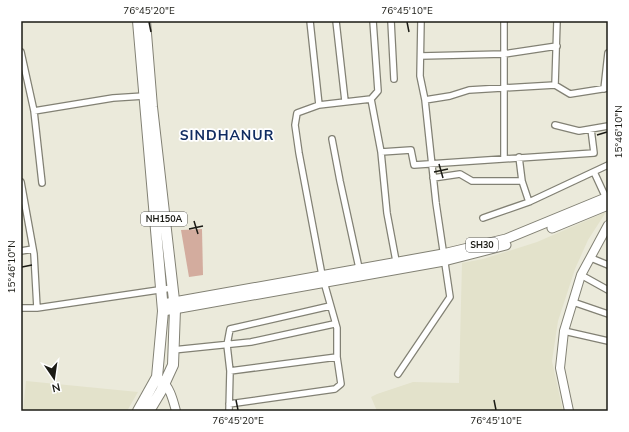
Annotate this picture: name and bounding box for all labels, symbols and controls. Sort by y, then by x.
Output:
text: 76°45'20"E [123,4,175,18]
text: 76°45'10"E [381,4,433,18]
text: 15°46'10"N [612,105,626,159]
district label: SINDHANUR [180,126,274,145]
road number: NH150A [141,212,187,226]
road number: SH30 [466,238,498,252]
text: 15°46'10"N [5,240,19,294]
north arrow [34,358,74,398]
text: N [50,379,62,395]
text: 76°45'20"E [212,414,264,428]
text: 76°45'10"E [470,414,522,428]

